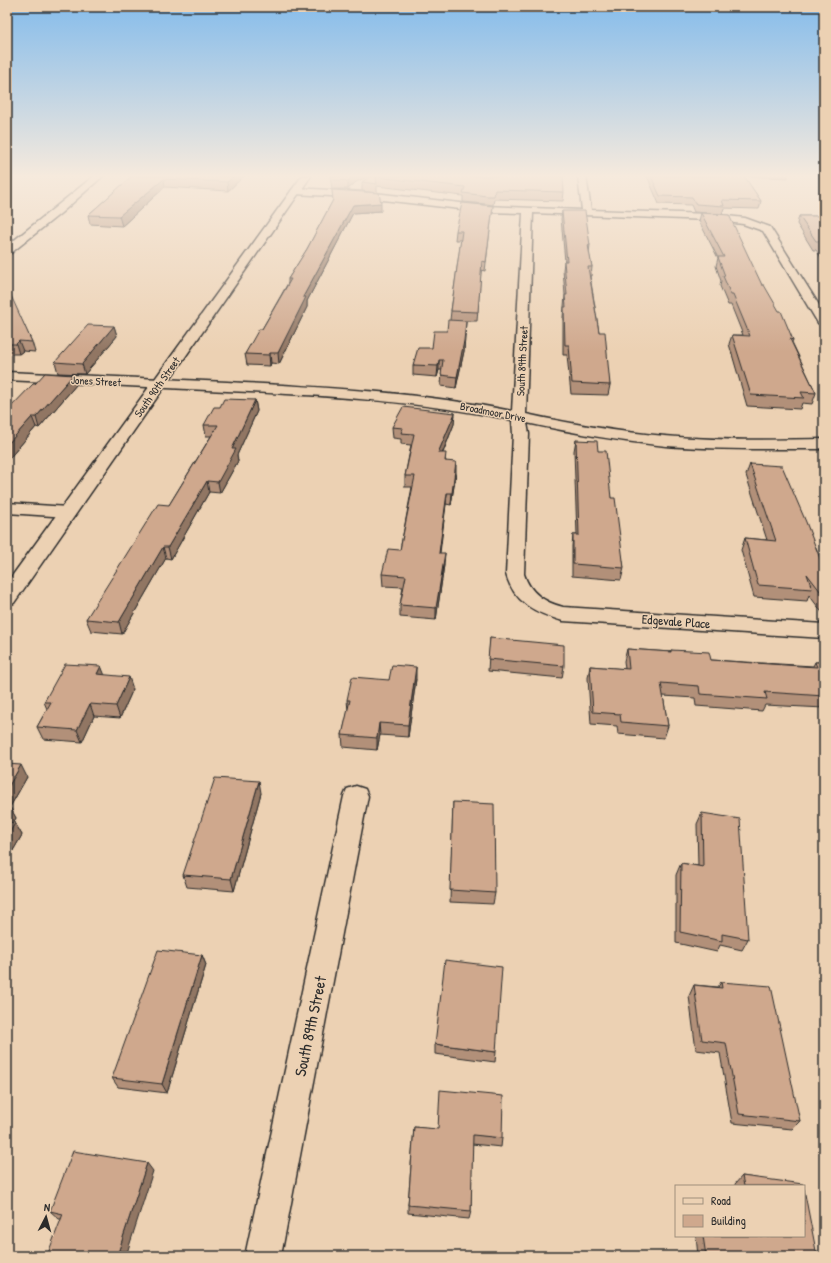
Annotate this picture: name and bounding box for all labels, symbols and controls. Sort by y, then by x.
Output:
street label: South 89th Street [513,325,531,396]
street label: South 90th Street [131,354,183,420]
street label: Jones Street [71,373,122,389]
street label: Broadmoor Drive [459,399,528,425]
street label: Edgevale Place [641,610,711,632]
street label: South 89th Street [289,973,331,1078]
legend [675,1185,805,1237]
text: Road [711,1192,731,1209]
north arrow [26,1197,66,1237]
text: N [43,1200,51,1214]
text: Building [711,1212,746,1229]

